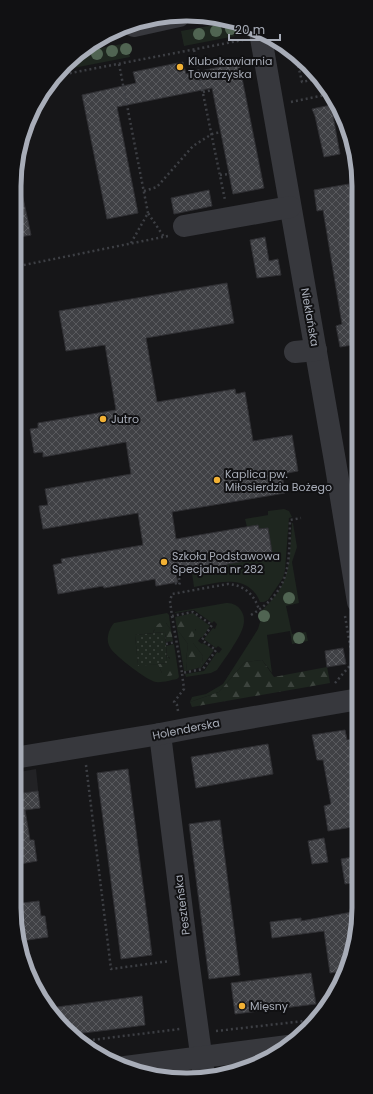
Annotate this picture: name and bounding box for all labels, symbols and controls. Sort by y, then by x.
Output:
scale bar [229,16,280,42]
text: 20 m [235,21,265,38]
place label: Klubokawiarnia Towarzyska [188,53,272,82]
marker: Klubokawiarnia Towarzyska [175,62,185,72]
street label: Niekłańska [297,287,323,347]
place label: Jutro [111,411,139,427]
marker: Jutro [98,414,108,424]
place label: Kaplica pw. Miłosierdzia Bożego [225,466,332,495]
marker: Kaplica pw. Miłosierdzia Bożego [212,475,222,485]
place label: Szkoła Podstawowa Specjalna nr 282 [172,548,280,577]
marker: Szkoła Podstawowa Specjalna nr 282 [159,557,169,567]
street label: Holenderska [151,715,221,743]
street label: Peszteńska [170,874,194,936]
place label: Mięsny [250,998,289,1014]
marker: Mięsny [237,1001,247,1011]

